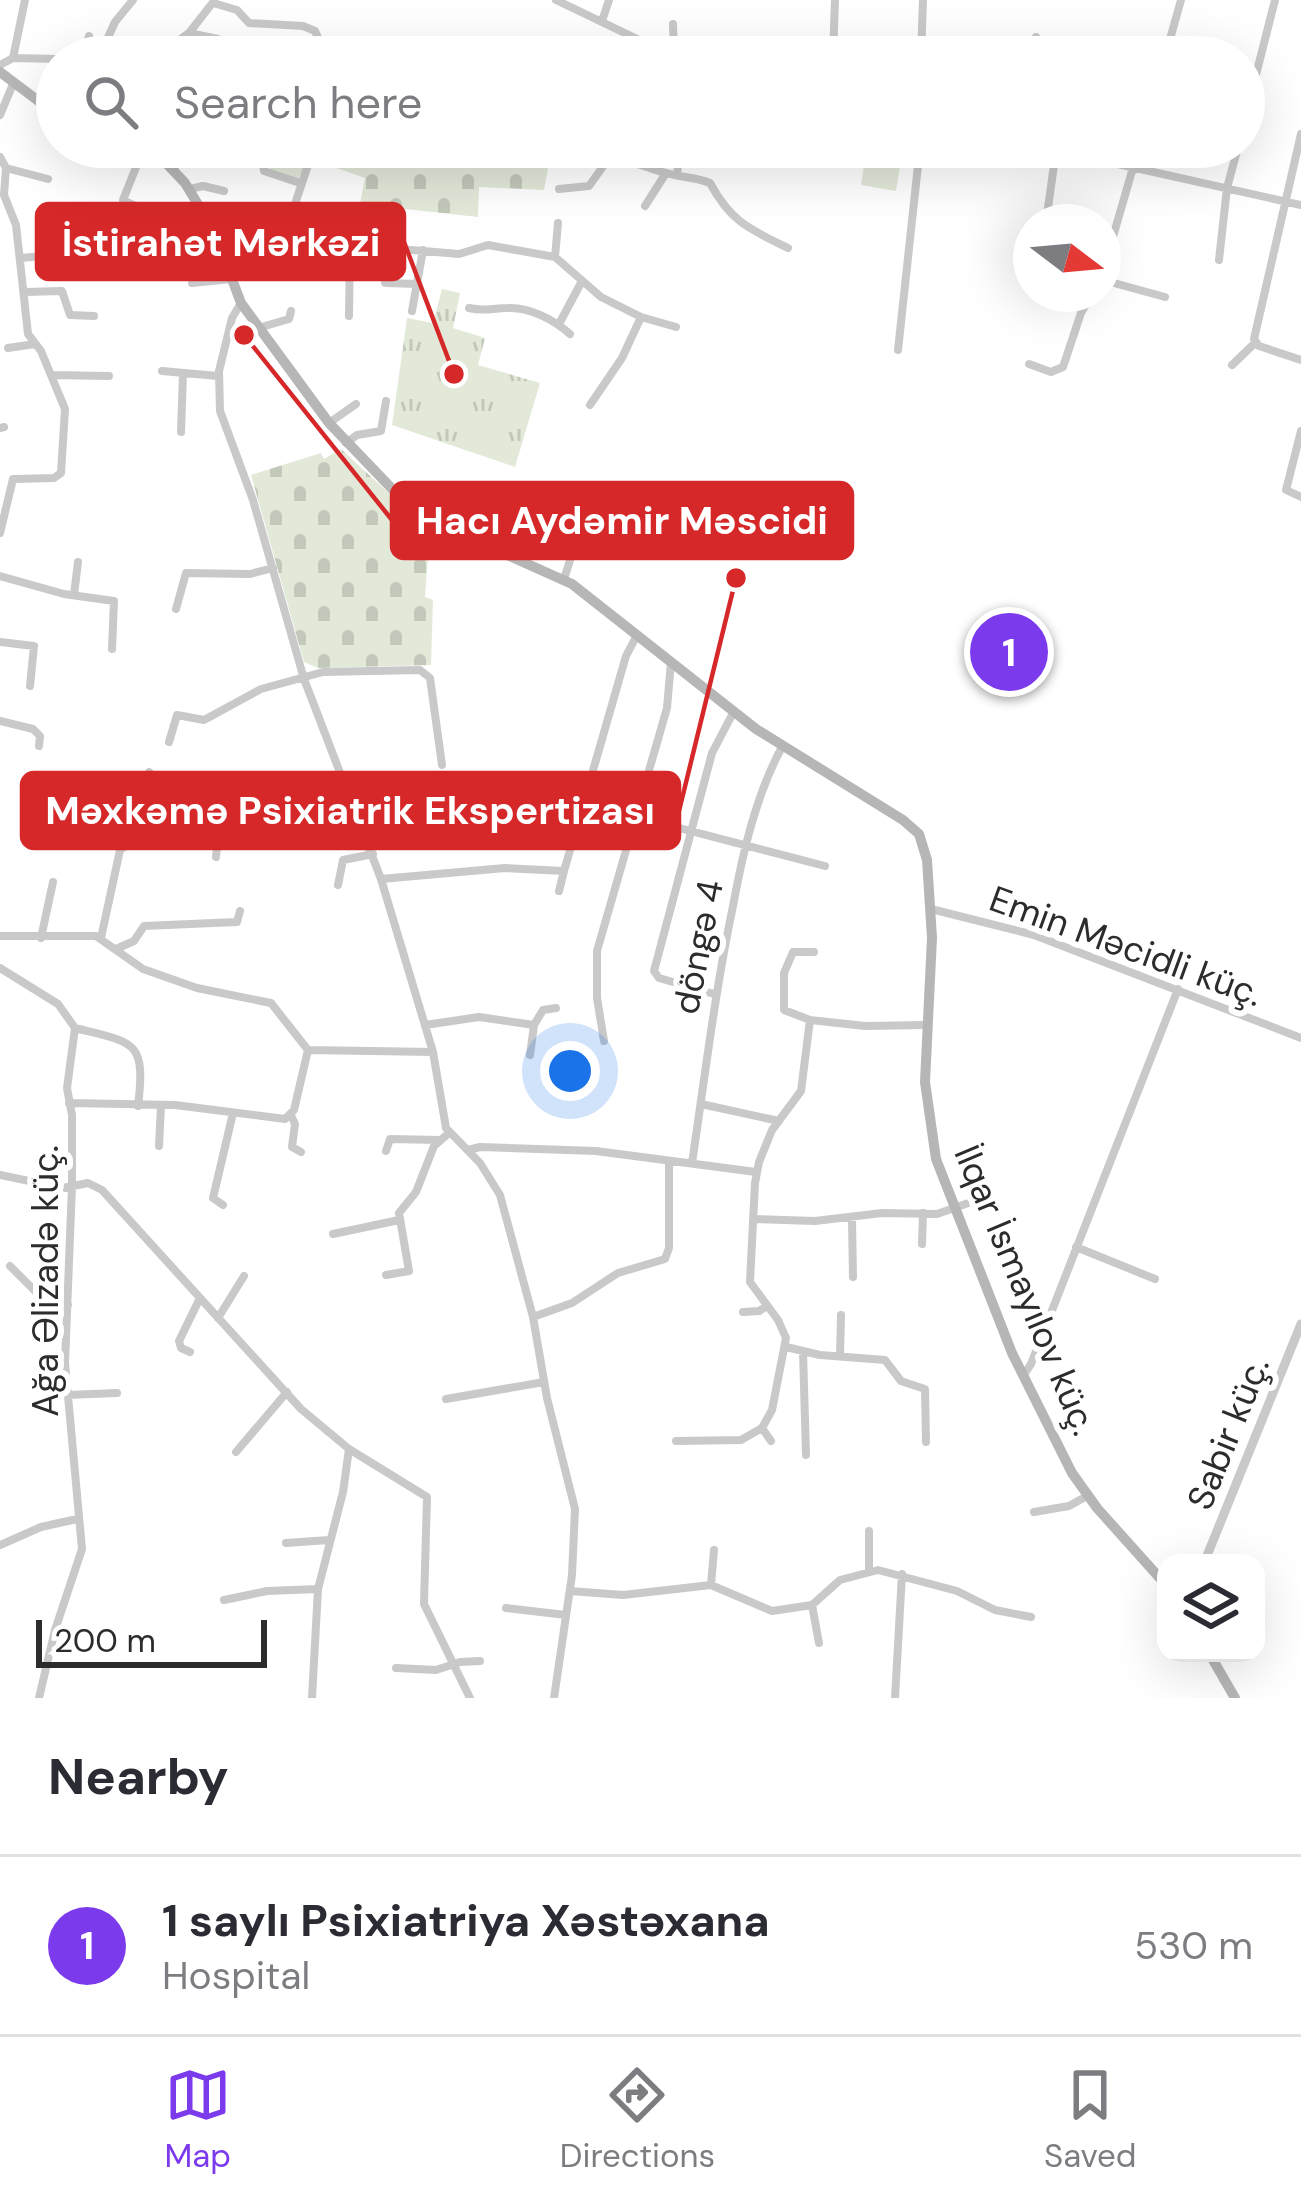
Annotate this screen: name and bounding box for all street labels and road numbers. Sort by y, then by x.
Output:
street label: Emin Məcidli küç. [983,875,1269,1017]
street label: döngə 4 [662,876,734,1018]
street label: İlqar İsmayılov küç. [944,1138,1108,1442]
street label: Ağa Əlizadə küç. [22,1145,69,1417]
street label: Sabir küç. [1176,1350,1280,1516]

